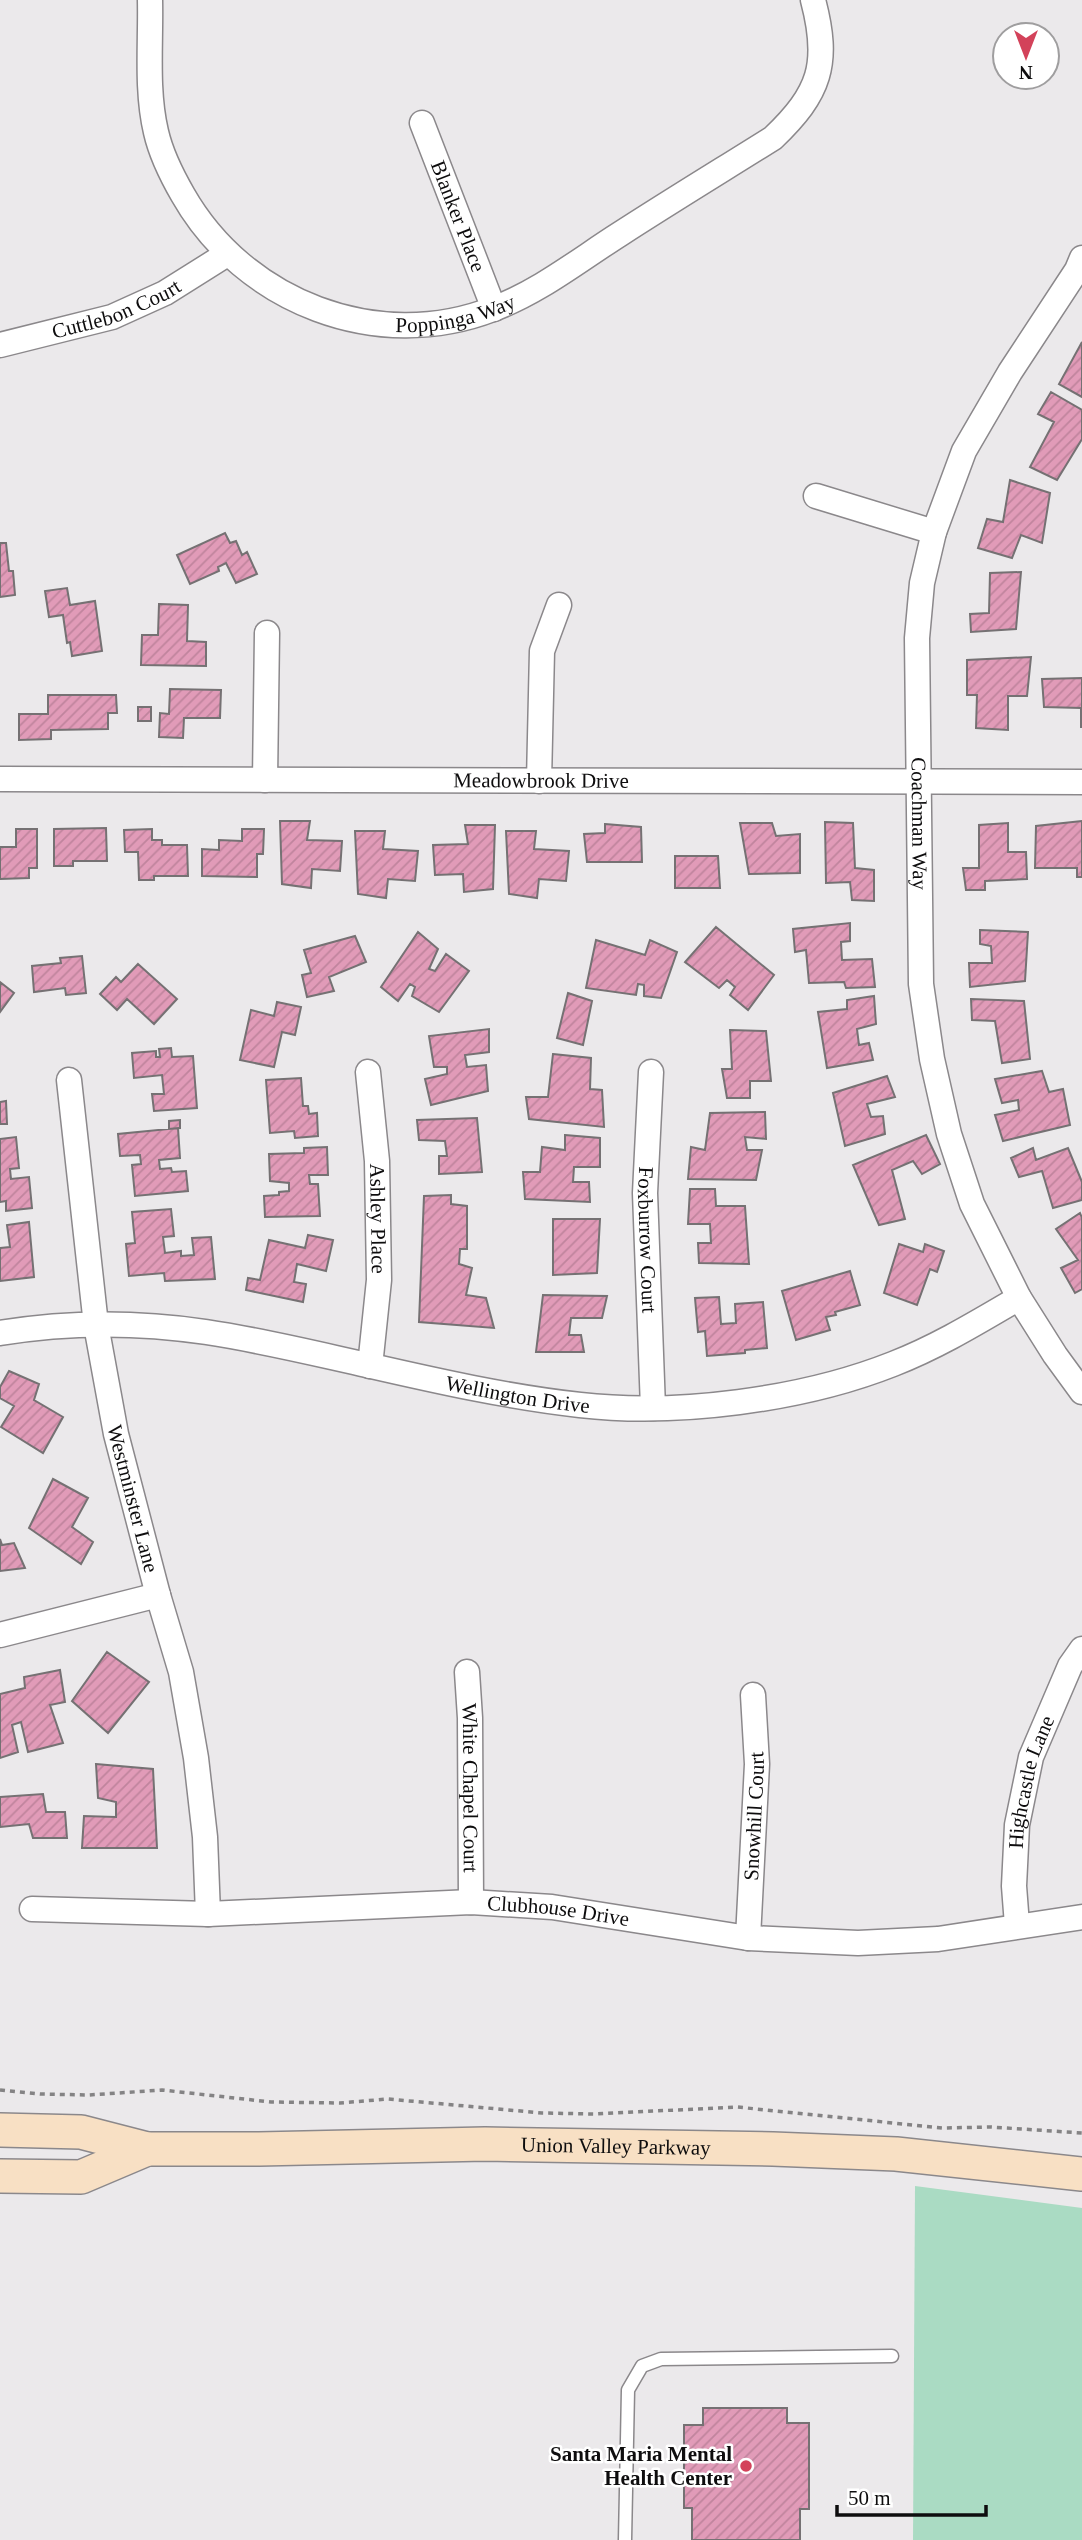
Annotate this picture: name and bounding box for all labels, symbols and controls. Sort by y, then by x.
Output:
north arrow [991,21,1061,91]
text: N [1019,62,1033,83]
street label: Blanker Place [426,157,490,275]
street label: Cuttlebon Court [49,274,185,344]
street label: Poppinga Way [395,289,519,337]
street label: Coachman Way [906,757,932,891]
street label: Meadowbrook Drive [453,768,629,793]
street label: Ashley Place [365,1163,391,1274]
street label: Foxburrow Court [633,1166,661,1314]
street label: Wellington Drive [443,1371,591,1418]
street label: Westminster Lane [103,1423,164,1575]
street label: White Chapel Court [457,1703,483,1873]
street label: Highcastle Lane [1004,1712,1059,1849]
street label: Snowhill Court [739,1751,769,1881]
street label: Clubhouse Drive [486,1891,631,1931]
street label: Union Valley Parkway [521,2133,711,2160]
place label: Santa Maria Mental Health Center [550,2442,732,2490]
marker: Santa Maria Mental Health Center [738,2458,754,2474]
scale bar [837,2474,986,2518]
text: 50 m [848,2486,891,2510]

